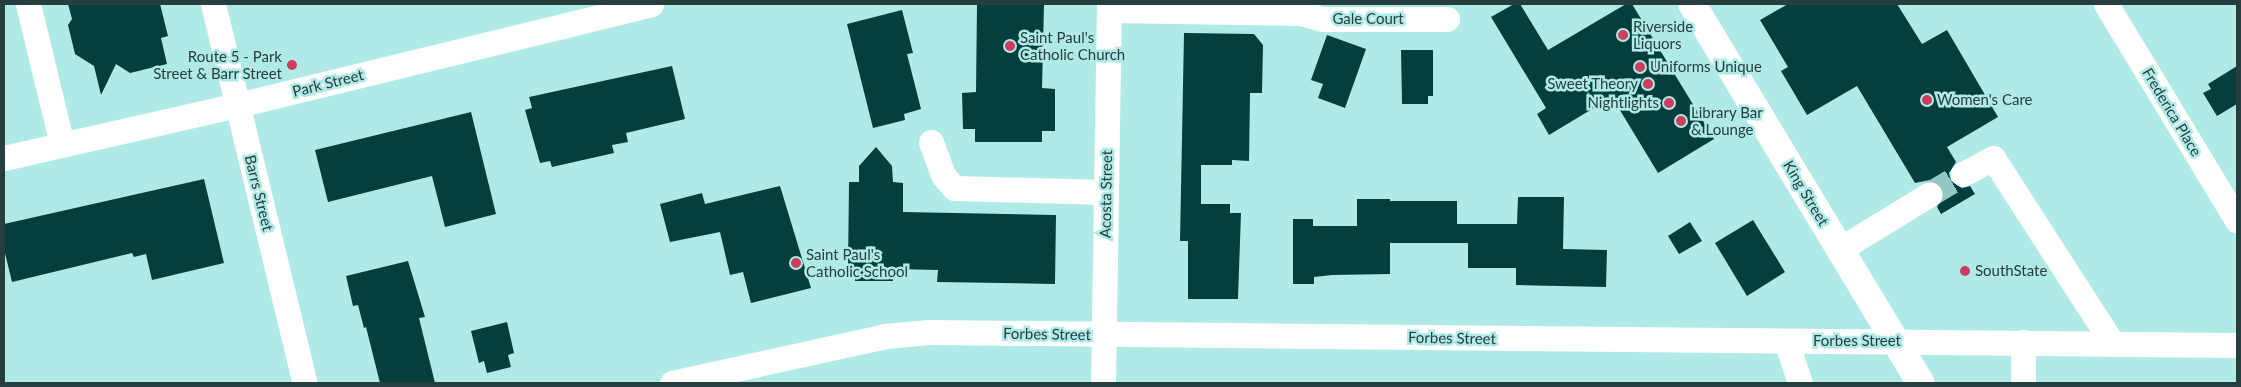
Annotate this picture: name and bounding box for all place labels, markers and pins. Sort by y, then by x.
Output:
place label: Riverside Liquors [1633,17,1693,52]
place label: Saint Paul's Catholic Church [1020,28,1125,63]
marker: Riverside Liquors [1617,29,1629,41]
marker: Saint Paul's Catholic Church [1004,40,1016,52]
place label: Route 5 - Park Street & Barr Street [153,47,282,82]
place label: Uniforms Unique [1650,58,1762,76]
marker: Route 5 - Park Street & Barr Street [286,59,298,71]
marker: Uniforms Unique [1634,61,1646,73]
place label: Sweet Theory [1547,75,1638,93]
marker: Sweet Theory [1642,78,1654,90]
place label: Women's Care [1937,91,2032,109]
place label: Nightlights [1588,94,1659,112]
marker: Women's Care [1921,94,1933,106]
marker: Nightlights [1663,97,1675,109]
place label: Library Bar & Lounge [1691,103,1763,138]
marker: Library Bar & Lounge [1675,115,1687,127]
place label: Saint Paul's Catholic School [806,245,908,280]
marker: Saint Paul's Catholic School [790,257,802,269]
place label: SouthState [1975,262,2047,280]
marker: SouthState [1959,265,1971,277]

